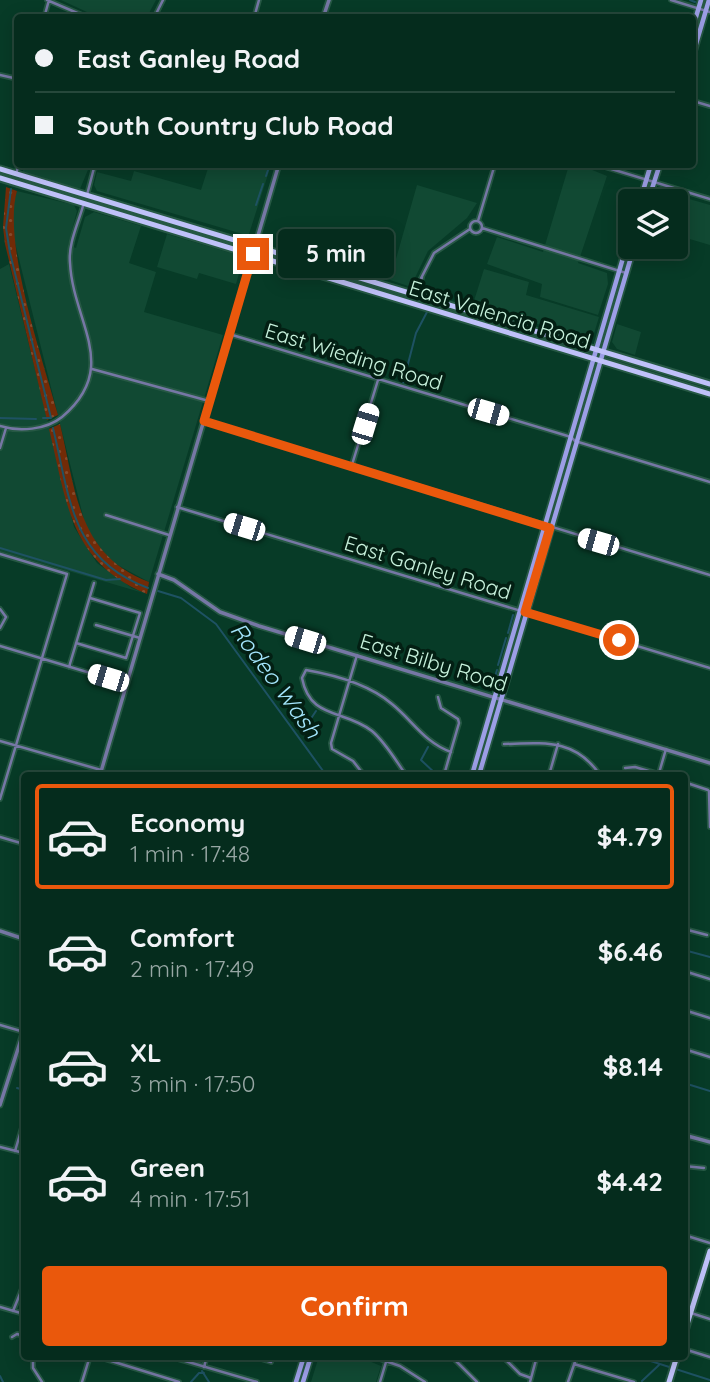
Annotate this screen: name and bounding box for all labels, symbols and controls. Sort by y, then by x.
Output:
text: East Ganley Road [77,42,300,75]
text: South Country Club Road [77,109,394,142]
map controls [618,189,688,259]
button: layers [618,189,688,259]
callout: 5 min [278,230,393,278]
route end [237,238,269,270]
text: 5 min [306,239,366,268]
street label: East Valencia Road [406,274,594,354]
street label: East Wieding Road [262,317,446,395]
car [465,396,512,428]
car [349,401,382,447]
car [221,511,268,543]
car [575,526,622,558]
street label: East Ganley Road [341,529,515,605]
water label: Rodeo Wash [224,616,328,744]
car [282,624,329,656]
route start [603,624,635,656]
street label: East Bilby Road [357,627,511,697]
car [85,662,132,694]
icon: car [46,805,109,868]
text: Economy [130,806,245,839]
text: $4.79 [597,820,663,853]
text: 1 min · 17:48 [130,839,250,868]
icon: car [46,920,109,983]
text: Comfort [130,921,235,954]
text: $6.46 [598,935,663,968]
text: 2 min · 17:49 [130,954,254,983]
icon: car [46,1035,109,1098]
text: XL [130,1036,162,1069]
text: $8.14 [603,1050,663,1083]
text: 3 min · 17:50 [130,1069,255,1098]
icon: car [46,1150,109,1213]
text: Green [130,1151,205,1184]
text: $4.42 [596,1165,663,1198]
text: 4 min · 17:51 [130,1184,250,1213]
button: Confirm [42,1266,667,1346]

